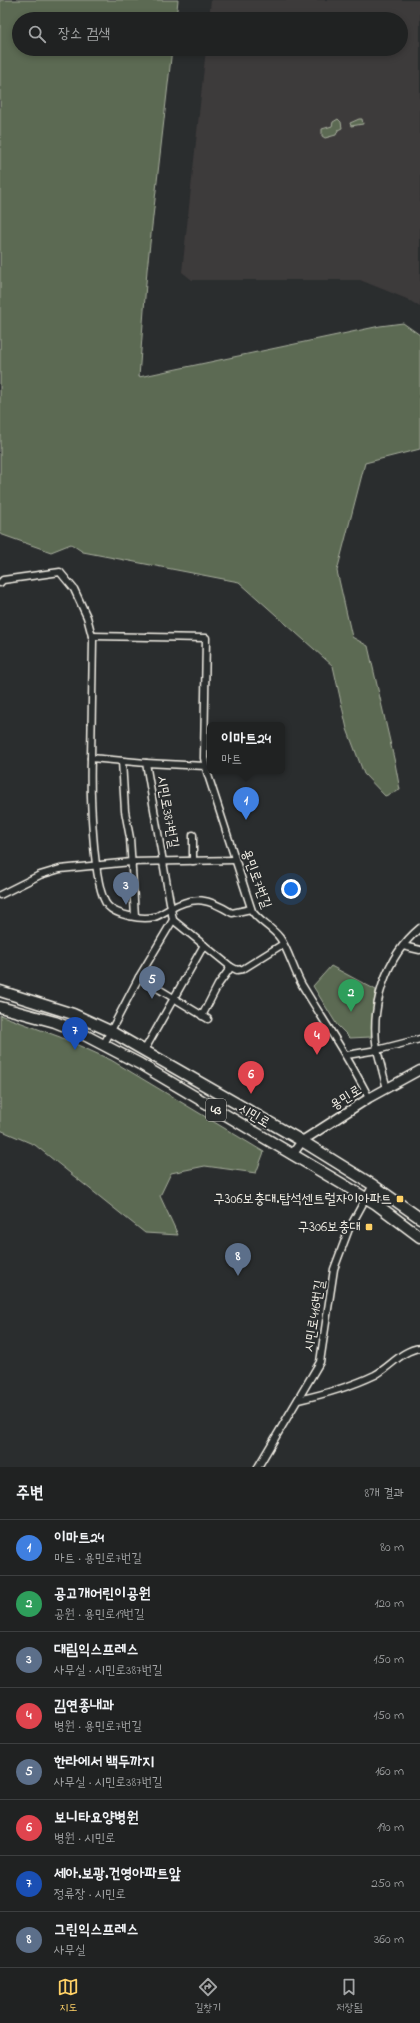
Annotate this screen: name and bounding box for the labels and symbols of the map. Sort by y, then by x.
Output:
street label: 시민로387번길 [150,774,184,851]
pin: 1 [233,787,259,820]
street label: 용민로7번길 [236,846,277,912]
pin: 3 [113,872,139,905]
your location [281,879,301,899]
pin: 5 [139,966,165,999]
pin: 2 [338,979,364,1012]
pin: 7 [62,1017,88,1050]
pin: 4 [304,1022,330,1055]
pin: 6 [238,1061,264,1094]
street label: 용민로 [326,1080,366,1116]
street label: 시민로 [234,1098,274,1134]
road number: 43 [206,1099,226,1121]
place label: 구306보충대.탑석센트럴자이아파트 [213,1189,392,1210]
marker: 구306보충대.탑석센트럴자이아파트 [395,1194,405,1204]
place label: 구306보충대 [298,1217,361,1238]
marker: 구306보충대 [364,1222,374,1232]
pin: 8 [225,1243,251,1276]
street label: 시민로416번길 [299,1278,331,1354]

